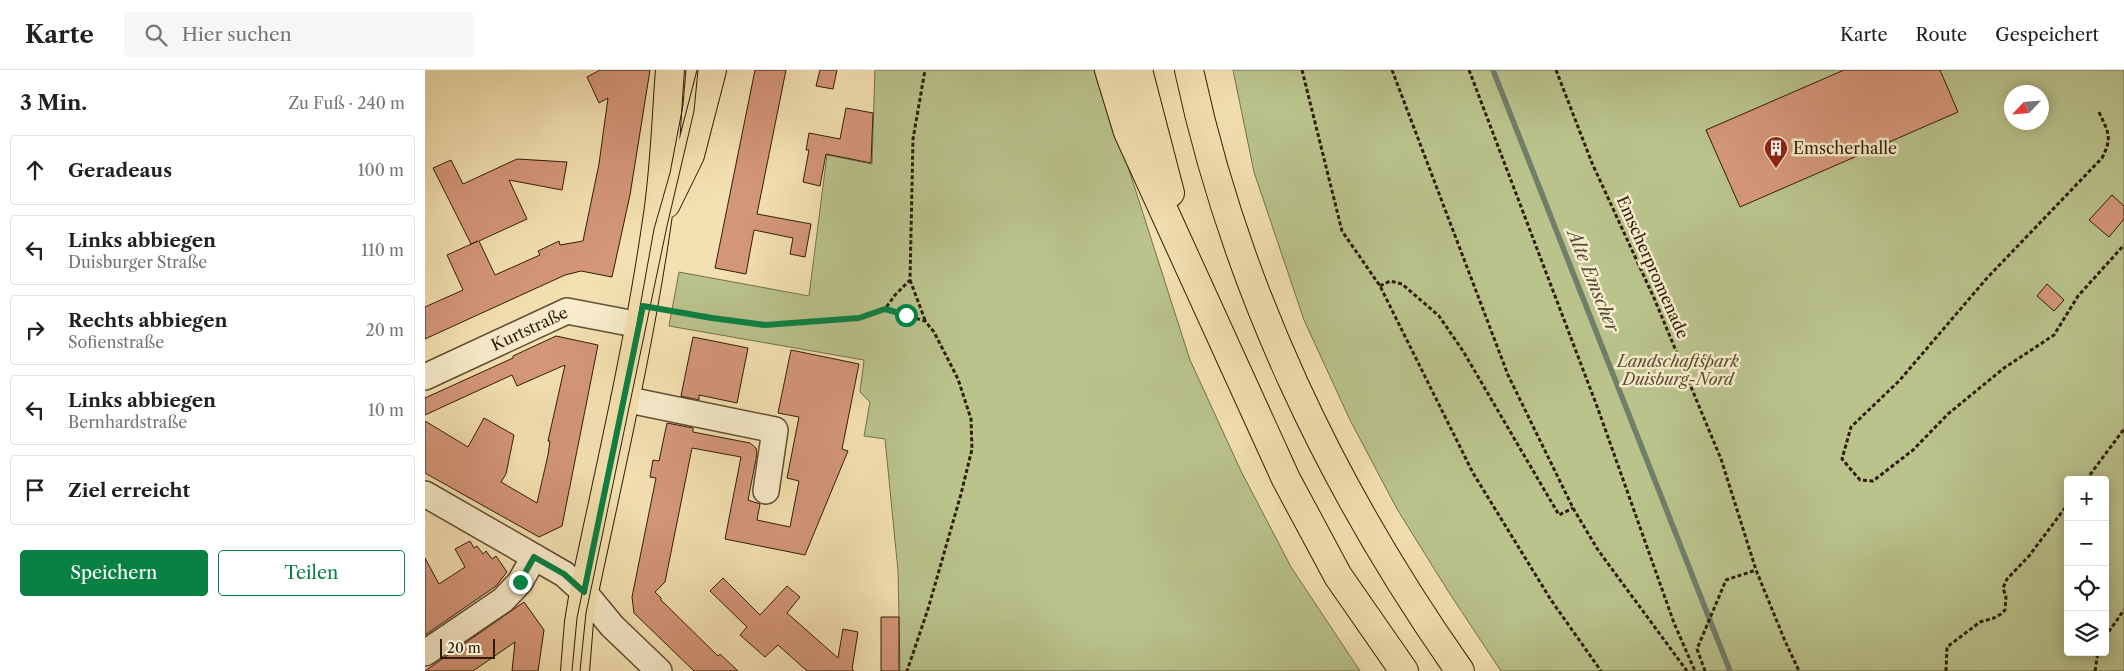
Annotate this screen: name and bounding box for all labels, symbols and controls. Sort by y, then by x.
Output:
search box [124,12,474,57]
text: Karte [25,20,94,49]
icon: search [142,21,170,49]
text: Hier suchen [182,23,292,46]
text: Karte [1840,24,1888,46]
text: Route [1916,24,1967,46]
text: Gespeichert [1995,24,2099,46]
north arrow [2004,85,2049,130]
text: 3 Min. [20,90,87,115]
text: Zu Fuß · 240 m [288,93,405,113]
building icon: Emscherhalle [1763,135,1789,169]
place label: Emscherhalle [1793,138,1897,158]
icon: ahead [21,156,49,184]
text: Geradeaus [68,159,172,182]
text: 100 m [358,160,404,180]
street label: Emscherpromenade [1612,192,1694,342]
water label: Alte Emscher [1561,224,1624,337]
text: Links abbiegen [68,229,216,252]
icon: left [21,236,49,264]
text: 110 m [361,240,404,260]
text: Duisburger Straße [68,252,207,272]
street label: Kurtstraße [488,302,571,355]
route start [895,304,918,327]
text: Rechts abbiegen [68,309,228,332]
icon: right [21,316,49,344]
text: 20 m [365,320,404,340]
text: Sofienstraße [68,332,164,352]
park label: Landschaftspark Duisburg-Nord [1615,351,1739,389]
text: Links abbiegen [68,389,216,412]
icon: left [21,396,49,424]
text: 10 m [368,400,404,420]
text: Bernhardstraße [68,412,187,432]
icon: arrive [21,476,49,504]
map controls [2064,476,2109,656]
button: + [2064,476,2109,521]
text: Ziel erreicht [68,479,190,502]
button: − [2064,521,2109,566]
button: Speichern [20,550,208,596]
button: Teilen [218,550,405,596]
button: locate [2064,566,2109,611]
route end [509,571,532,594]
button: layers [2064,611,2109,656]
scale bar [440,636,495,659]
text: 20 m [447,639,481,657]

